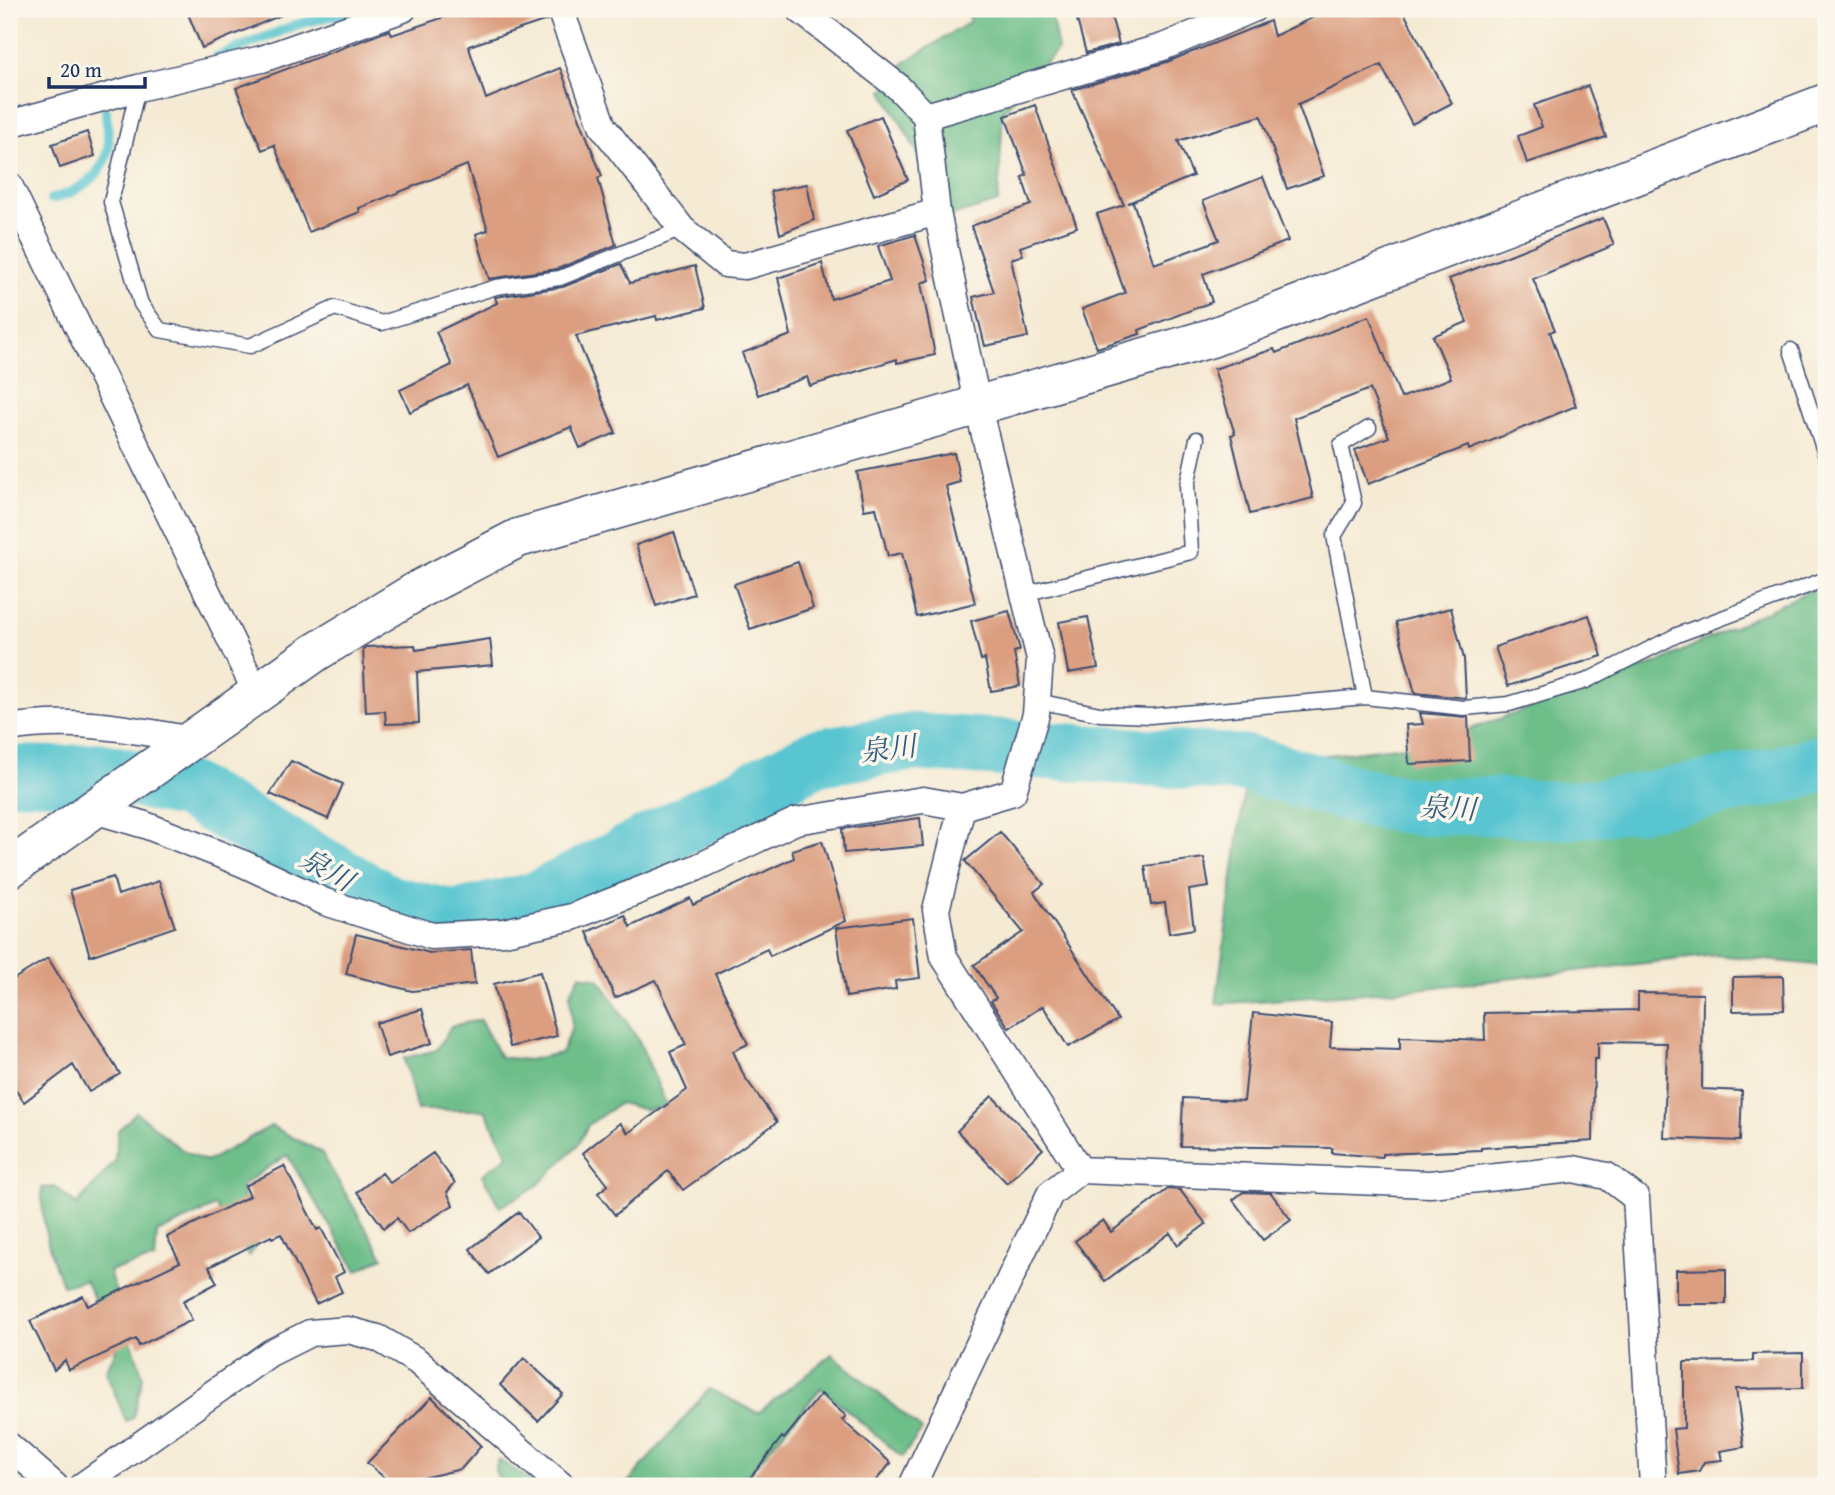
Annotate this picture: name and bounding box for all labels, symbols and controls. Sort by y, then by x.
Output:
scale bar [49,46,145,90]
text: 20 m [60,54,102,85]
water label: 泉川 [858,724,921,772]
water label: 泉川 [1419,785,1480,829]
water label: 泉川 [293,837,364,902]

